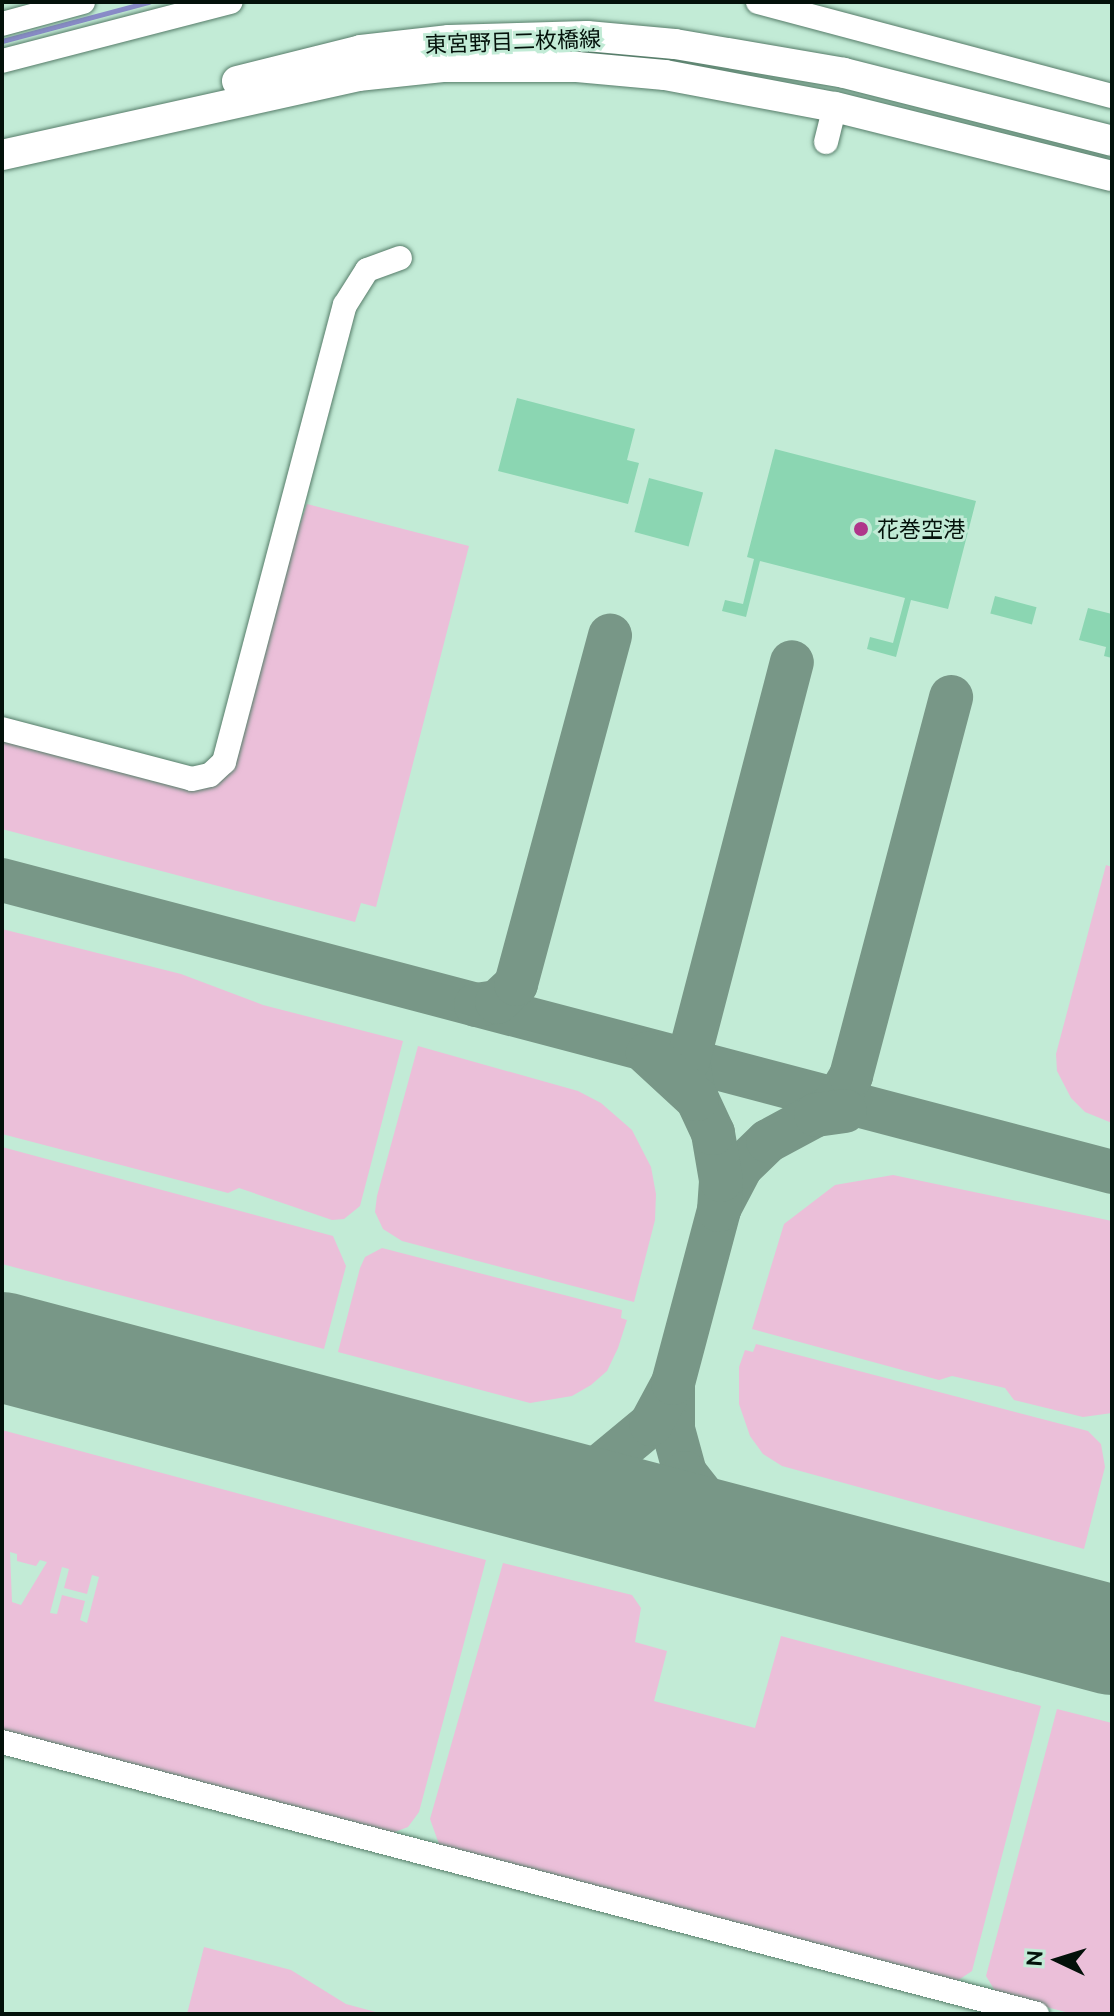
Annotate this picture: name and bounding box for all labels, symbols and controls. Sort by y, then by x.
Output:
street label: 東宮野目二枚橋線 [425,25,601,57]
place label: 花巻空港 [877,516,965,542]
marker: 花巻空港 [852,520,870,538]
north arrow [1018,1920,1098,2000]
text: N [1021,1949,1047,1967]

